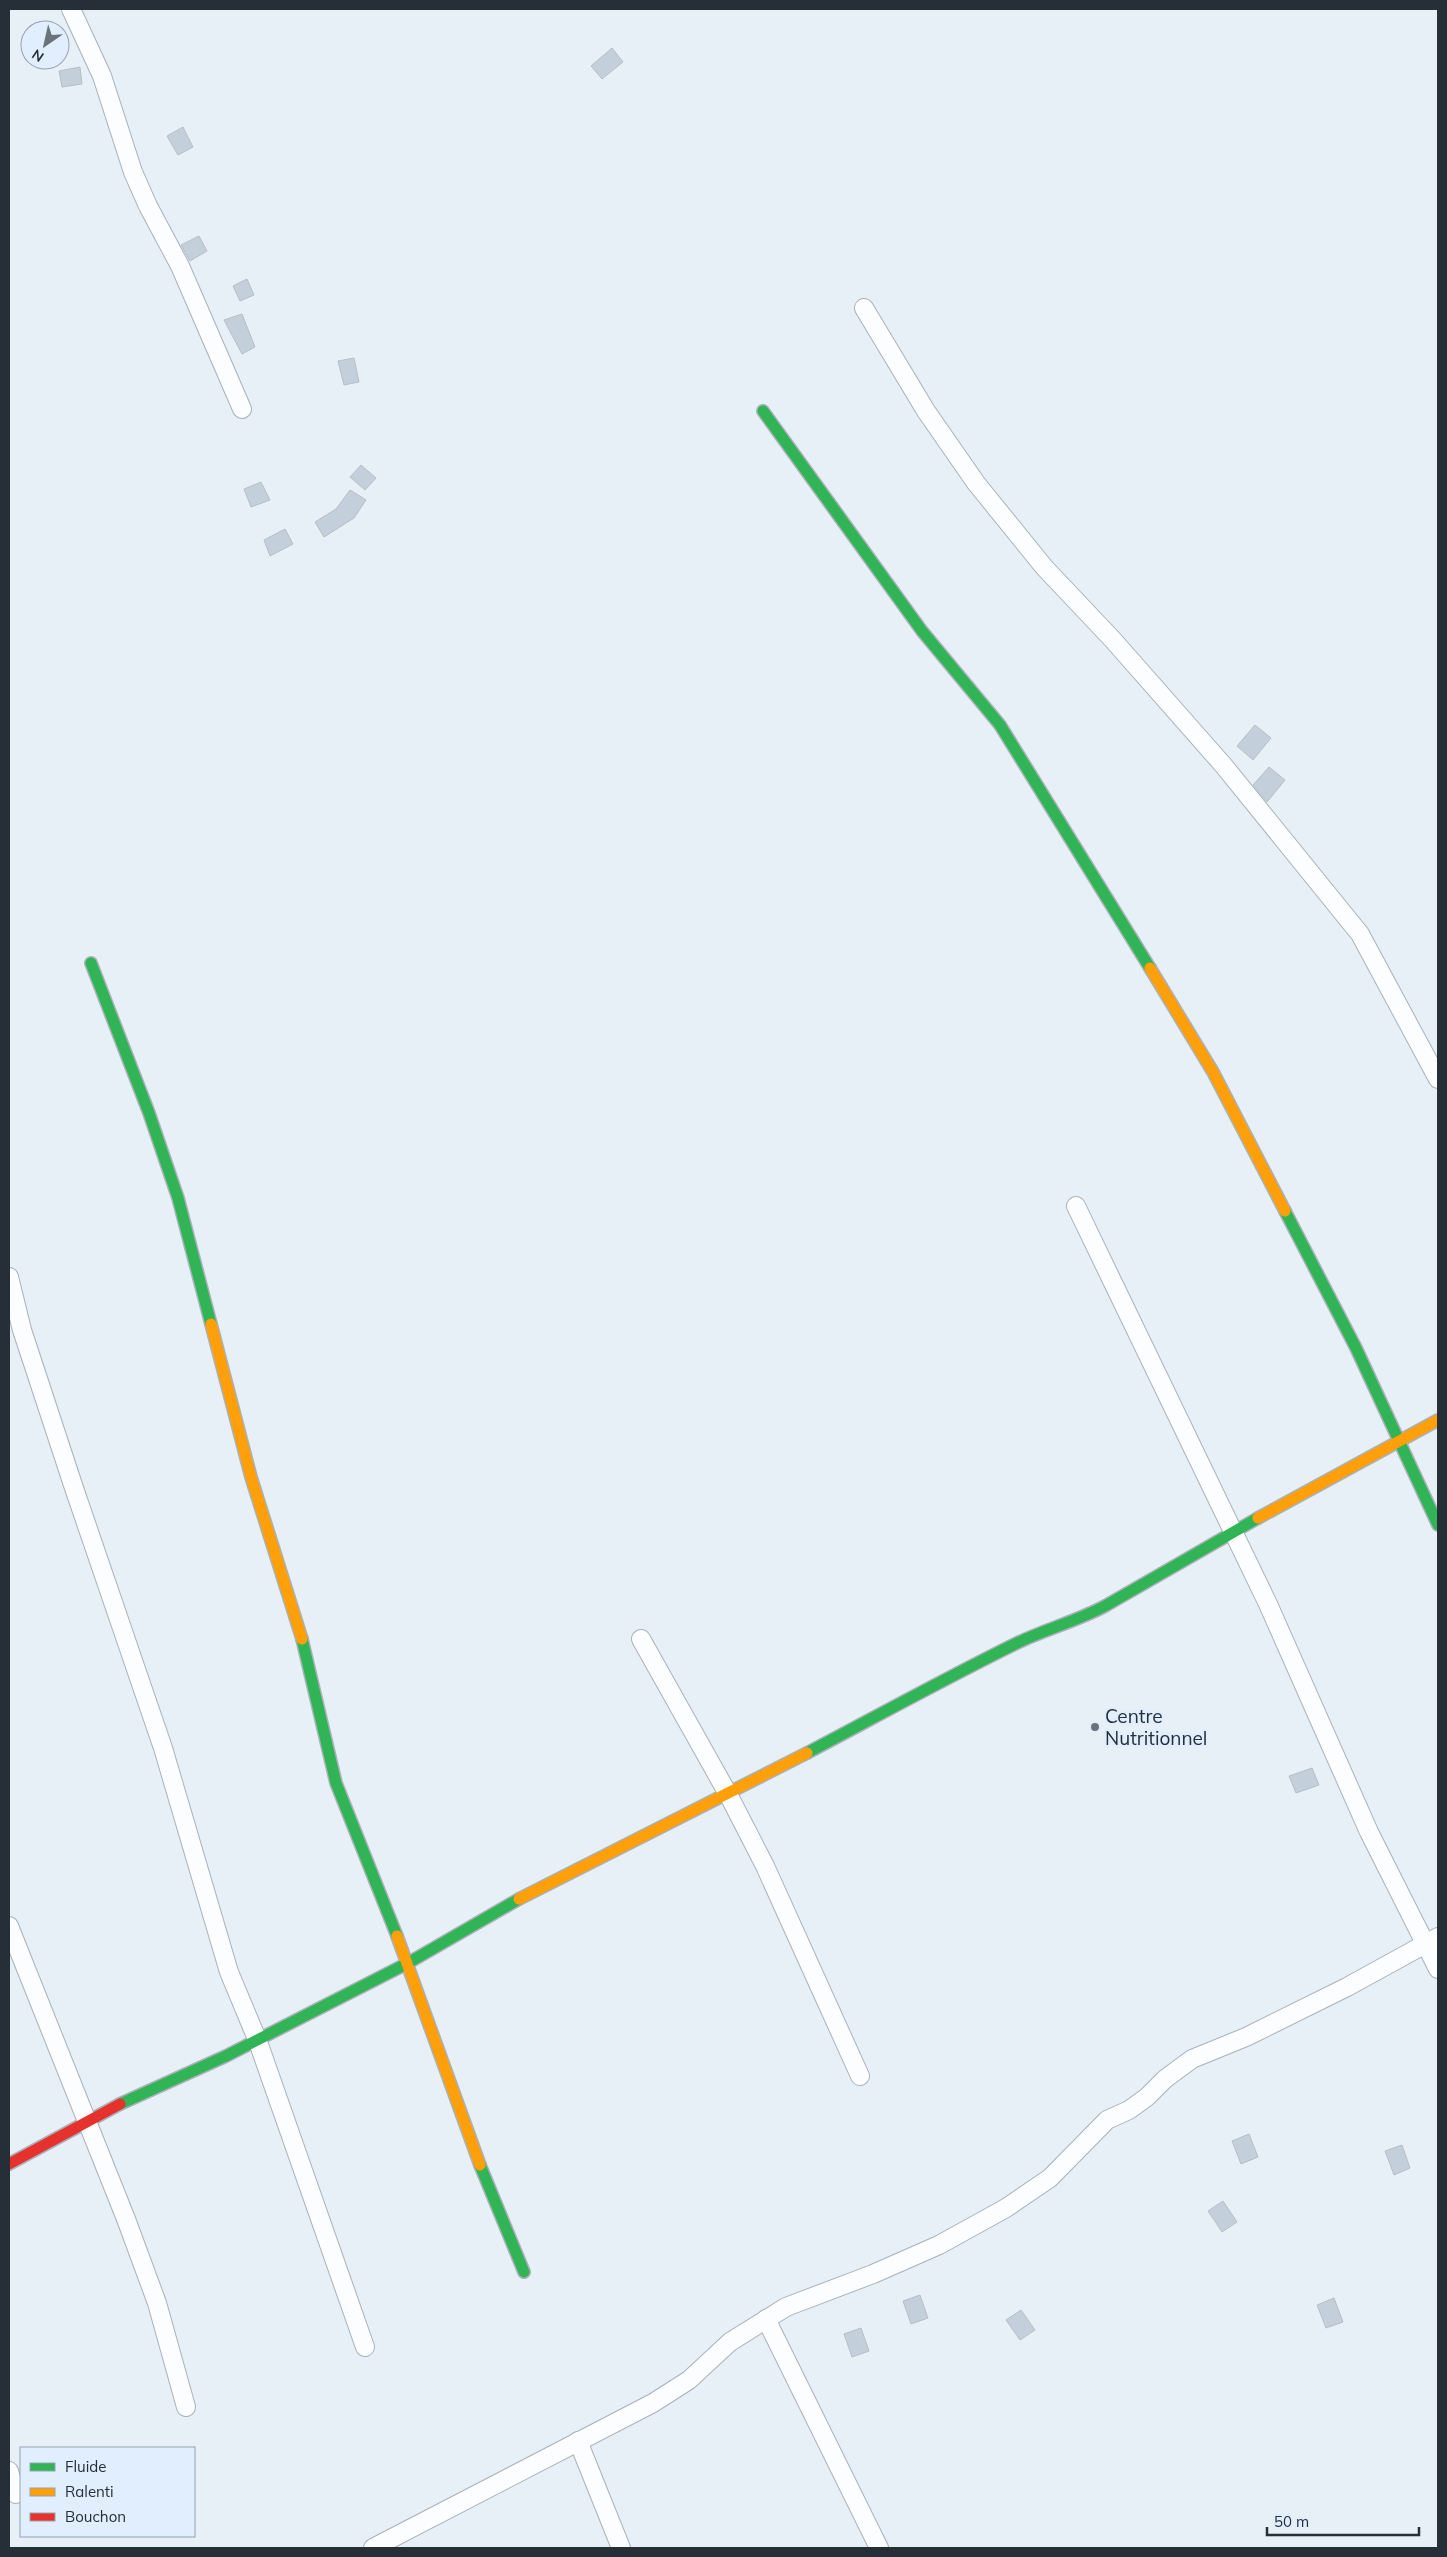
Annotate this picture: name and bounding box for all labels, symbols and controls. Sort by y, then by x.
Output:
north arrow [20,20,70,70]
text: N [28,45,47,66]
place label: Centre Nutritionnel [1105,1704,1207,1750]
marker: Centre Nutritionnel [1089,1721,1101,1733]
legend [20,2447,195,2537]
text: Fluide [65,2457,106,2476]
text: Ralenti [65,2482,114,2501]
scale bar [1267,2504,1420,2536]
text: Bouchon [65,2507,126,2526]
text: 50 m [1274,2512,1309,2531]

